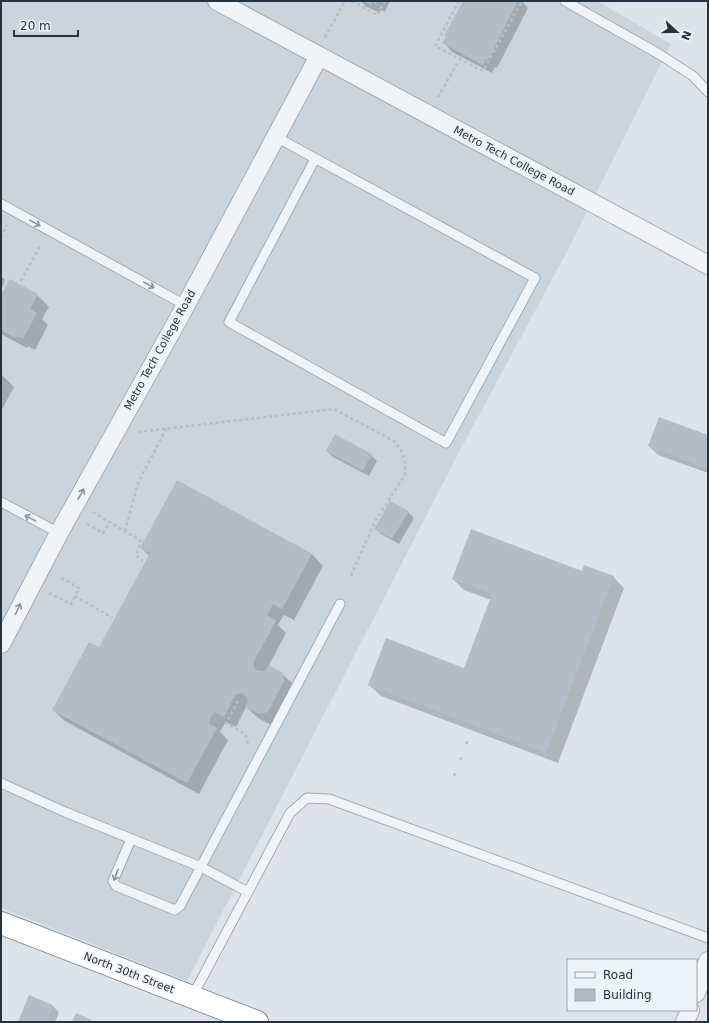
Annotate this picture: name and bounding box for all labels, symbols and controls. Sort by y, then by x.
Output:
scale bar [14,12,78,38]
north arrow [657,12,697,52]
text: 20 m [20,19,51,33]
text: N [678,29,694,42]
street label: Metro Tech College Road [451,123,577,199]
one-way arrow [29,219,41,227]
one-way arrow [143,282,155,290]
street label: Metro Tech College Road [122,288,198,412]
one-way arrow [77,489,85,501]
one-way arrow [24,513,36,521]
one-way arrow [15,603,23,615]
one-way arrow [111,868,119,880]
street label: North 30th Street [82,950,177,997]
legend [567,959,697,1011]
text: Road [603,968,633,982]
text: Building [603,988,652,1002]

